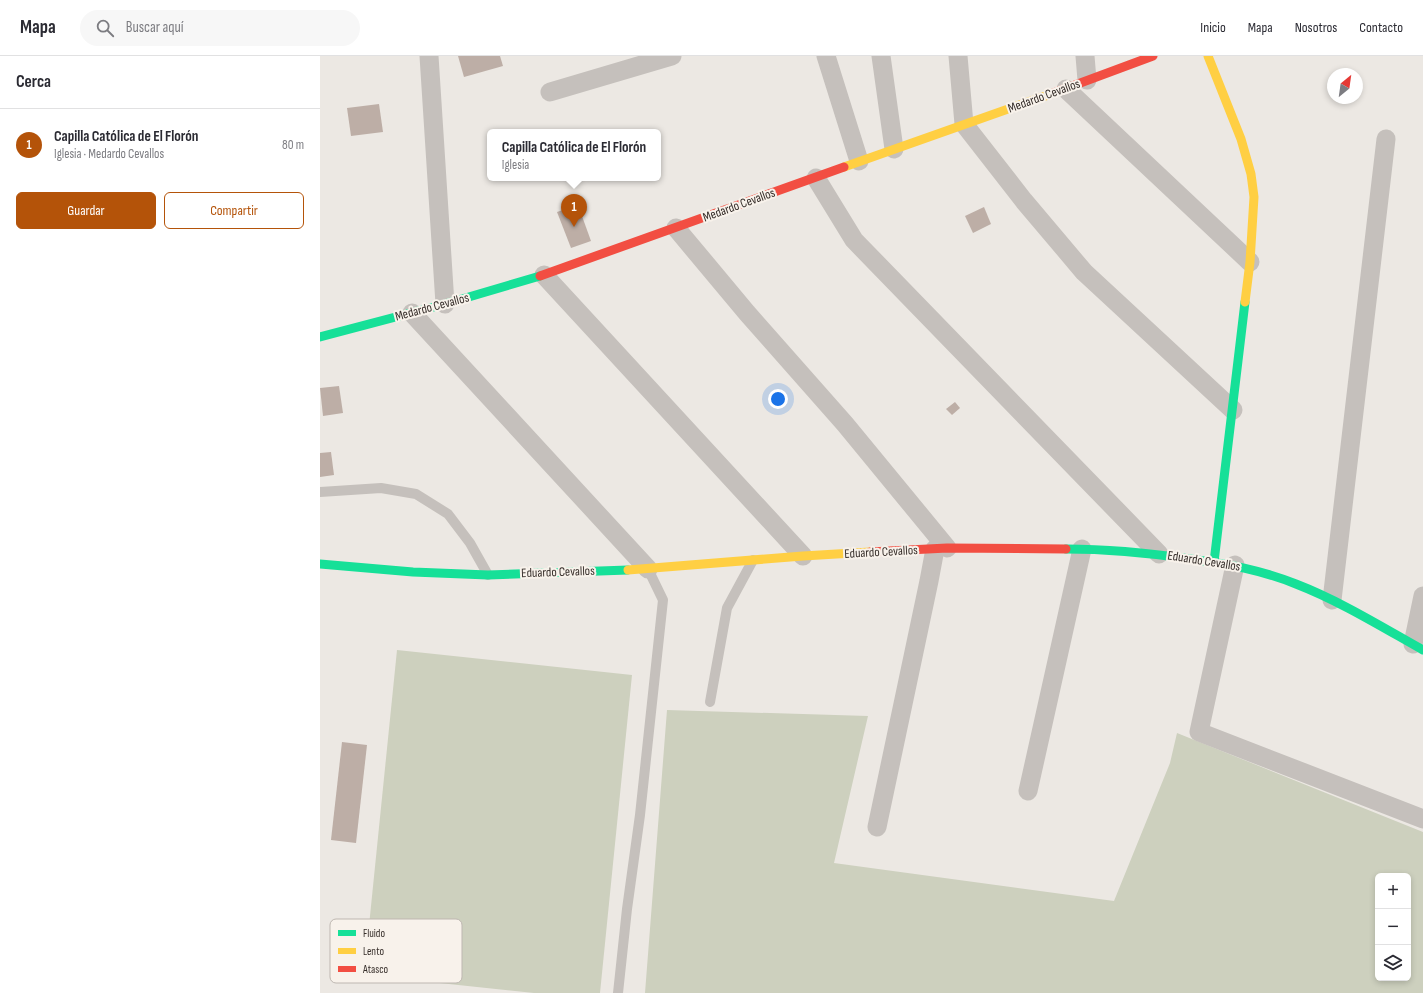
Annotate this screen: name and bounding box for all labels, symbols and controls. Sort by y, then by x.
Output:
search box [80,10,360,46]
text: Mapa [20,16,56,39]
icon: search [94,17,116,39]
text: Buscar aquí [126,18,183,37]
text: Inicio [1200,19,1226,36]
text: Mapa [1248,19,1273,36]
text: Nosotros [1295,19,1337,36]
text: Contacto [1359,19,1403,36]
north arrow [1327,68,1363,104]
text: Cerca [16,72,51,92]
street label: Medardo Cevallos [1006,75,1083,116]
text: Capilla Católica de El Florón [54,127,198,146]
popup [487,129,661,181]
text: 1 [26,137,32,153]
text: 80 m [282,137,304,153]
text: Capilla Católica de El Florón [502,138,646,157]
text: Iglesia · Medardo Cevallos [54,146,164,162]
text: Iglesia [502,157,529,173]
street label: Medardo Cevallos [701,184,778,225]
button: Guardar [16,192,156,229]
button: Compartir [164,192,304,229]
pin: 1 [561,194,587,227]
street label: Medardo Cevallos [393,289,471,325]
your location [768,389,788,409]
street label: Eduardo Cevallos [844,542,919,562]
street label: Eduardo Cevallos [1166,547,1242,575]
street label: Eduardo Cevallos [521,563,595,581]
map controls [1375,873,1411,981]
button: + [1375,873,1411,909]
button: − [1375,909,1411,945]
legend [330,919,462,983]
text: Fluido [363,927,385,940]
text: Lento [363,945,384,958]
button: layers [1375,945,1411,981]
text: Atasco [362,963,389,976]

